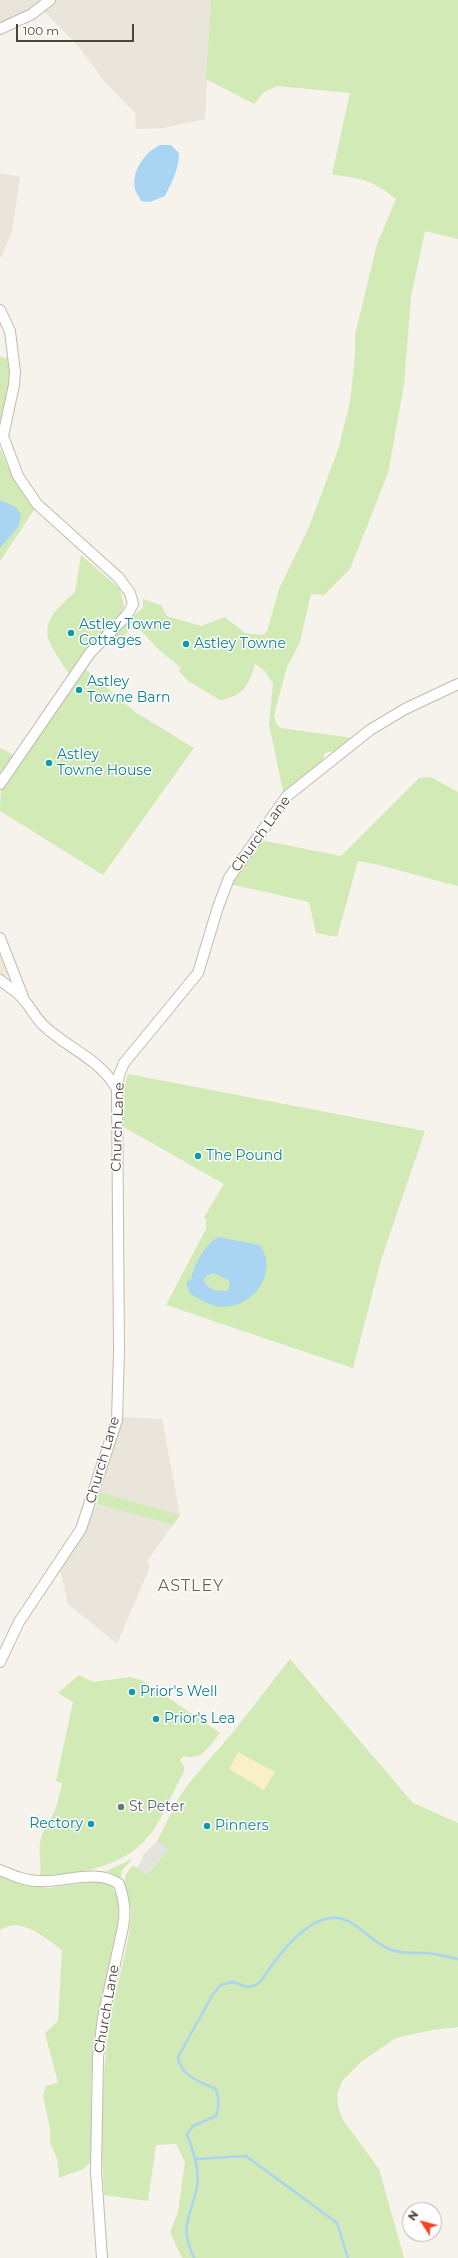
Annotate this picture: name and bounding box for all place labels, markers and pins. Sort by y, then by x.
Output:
place label: Astley Towne Cottages [79,617,171,650]
marker: Astley Towne Cottages [66,628,76,638]
place label: Astley Towne [194,636,286,652]
marker: Astley Towne [181,639,191,649]
place label: Astley Towne Barn [87,674,171,706]
marker: Astley Towne Barn [74,685,84,695]
place label: Astley Towne House [57,747,152,780]
marker: Astley Towne House [44,758,54,768]
place label: The Pound [206,1148,283,1164]
marker: The Pound [193,1151,203,1161]
place label: Prior's Well [140,1684,217,1700]
marker: Prior's Well [127,1687,137,1697]
place label: Prior's Lea [164,1711,235,1727]
marker: Prior's Lea [151,1714,161,1724]
place label: St Peter [129,1799,185,1815]
marker: St Peter [116,1802,126,1812]
place label: Rectory [29,1816,83,1832]
place label: Pinners [215,1818,269,1834]
marker: Rectory [86,1819,96,1829]
marker: Pinners [202,1821,212,1831]

